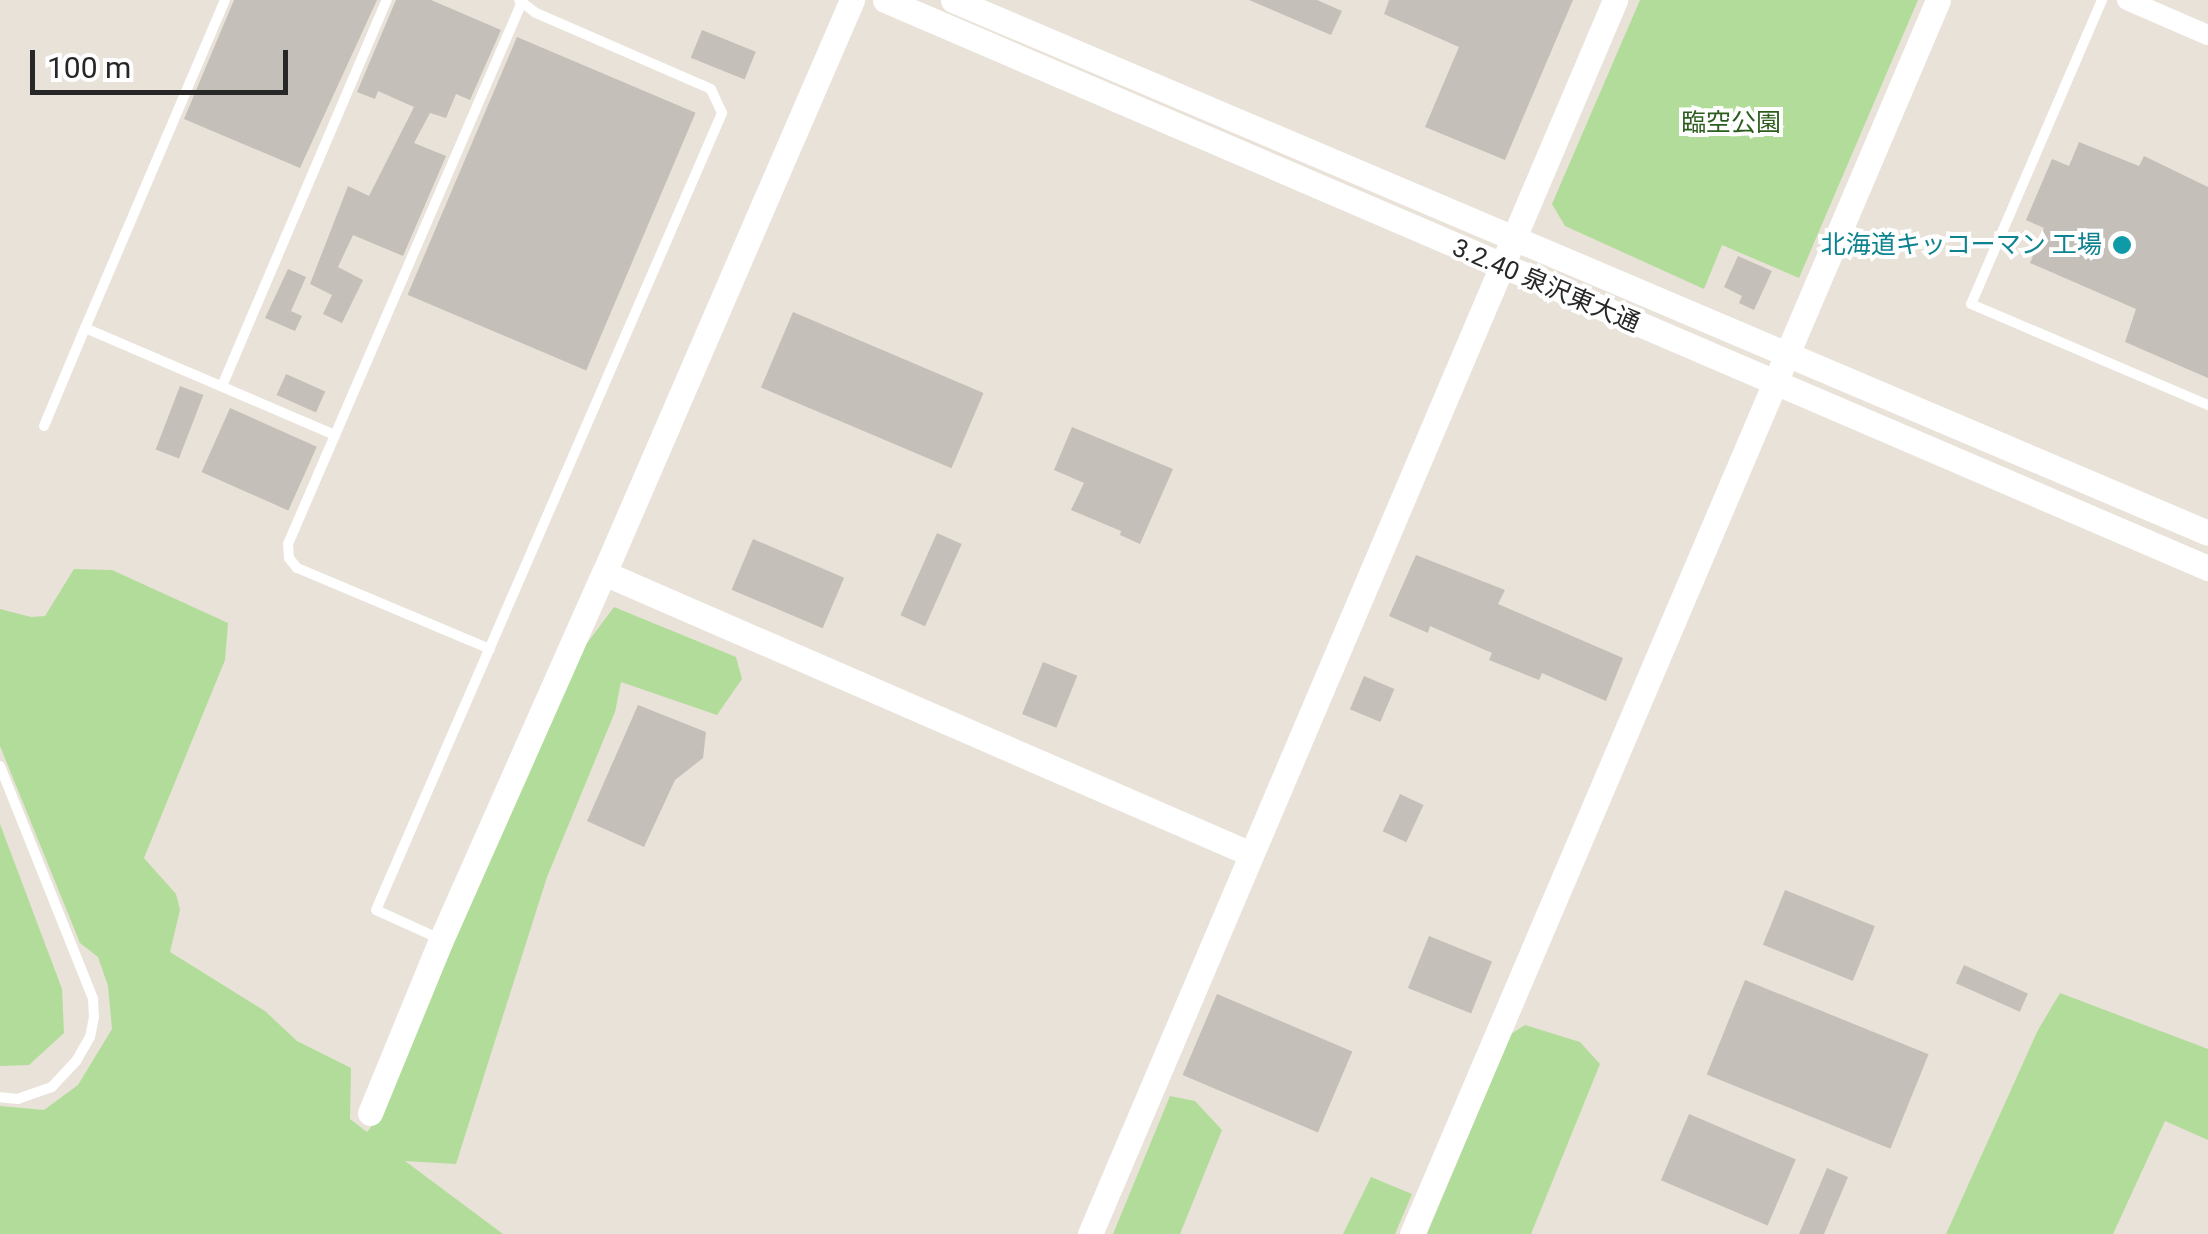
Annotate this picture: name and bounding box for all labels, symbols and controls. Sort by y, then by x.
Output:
scale bar [35,30,292,92]
text: 100 m [47,50,131,85]
park label: 臨空公園 [1681,108,1781,138]
place label: 北海道キッコーマン 工場 [1821,230,2102,260]
street label: 3.2.40 泉沢東大通 [1448,233,1644,339]
marker: 北海道キッコーマン 工場 [2111,234,2133,256]

